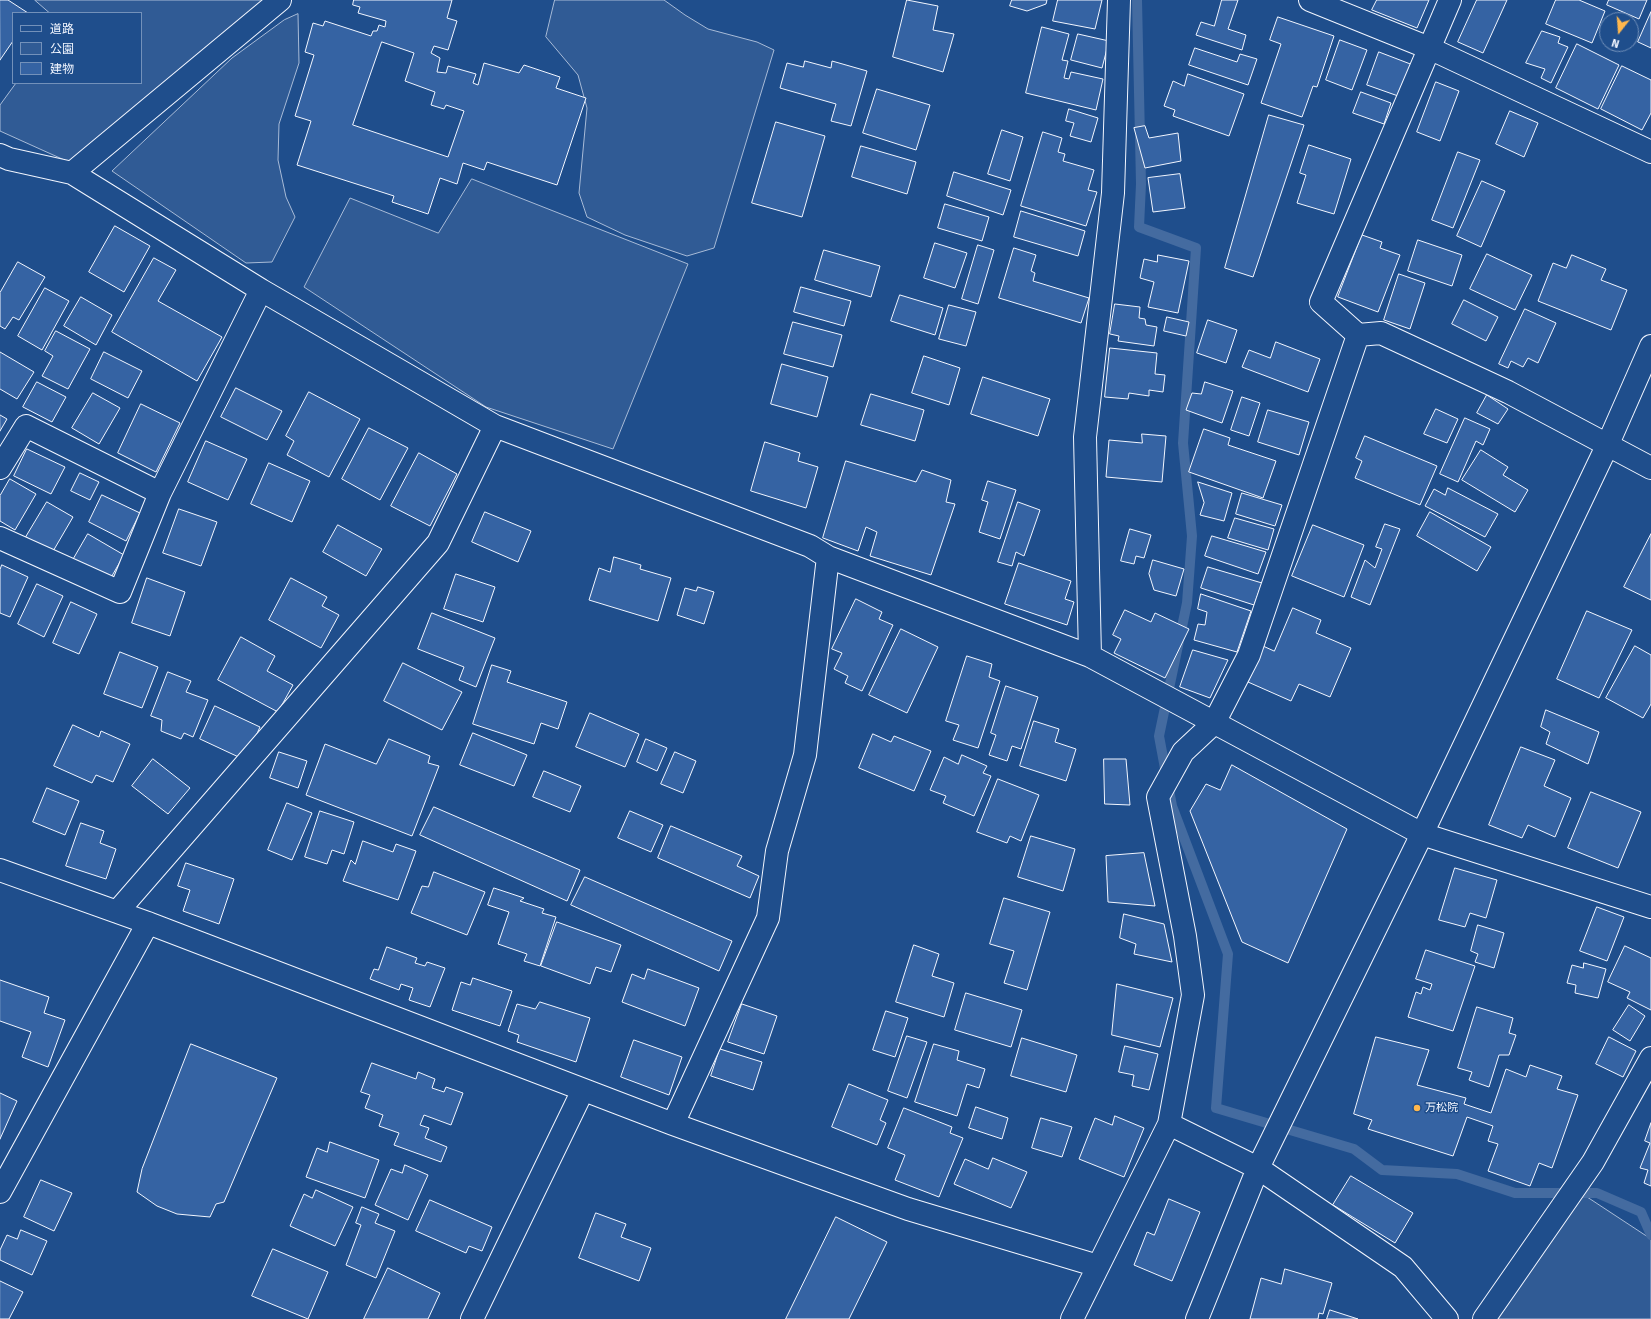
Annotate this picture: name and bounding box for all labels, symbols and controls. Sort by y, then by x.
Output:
legend [12,12,142,84]
north arrow [1599,12,1639,52]
text: 道路 [50,22,74,37]
text: N [1610,36,1621,50]
text: 公園 [50,42,74,57]
text: 建物 [50,62,74,77]
place label: 万松院 [1425,1101,1458,1115]
marker: 万松院 [1412,1103,1422,1113]

